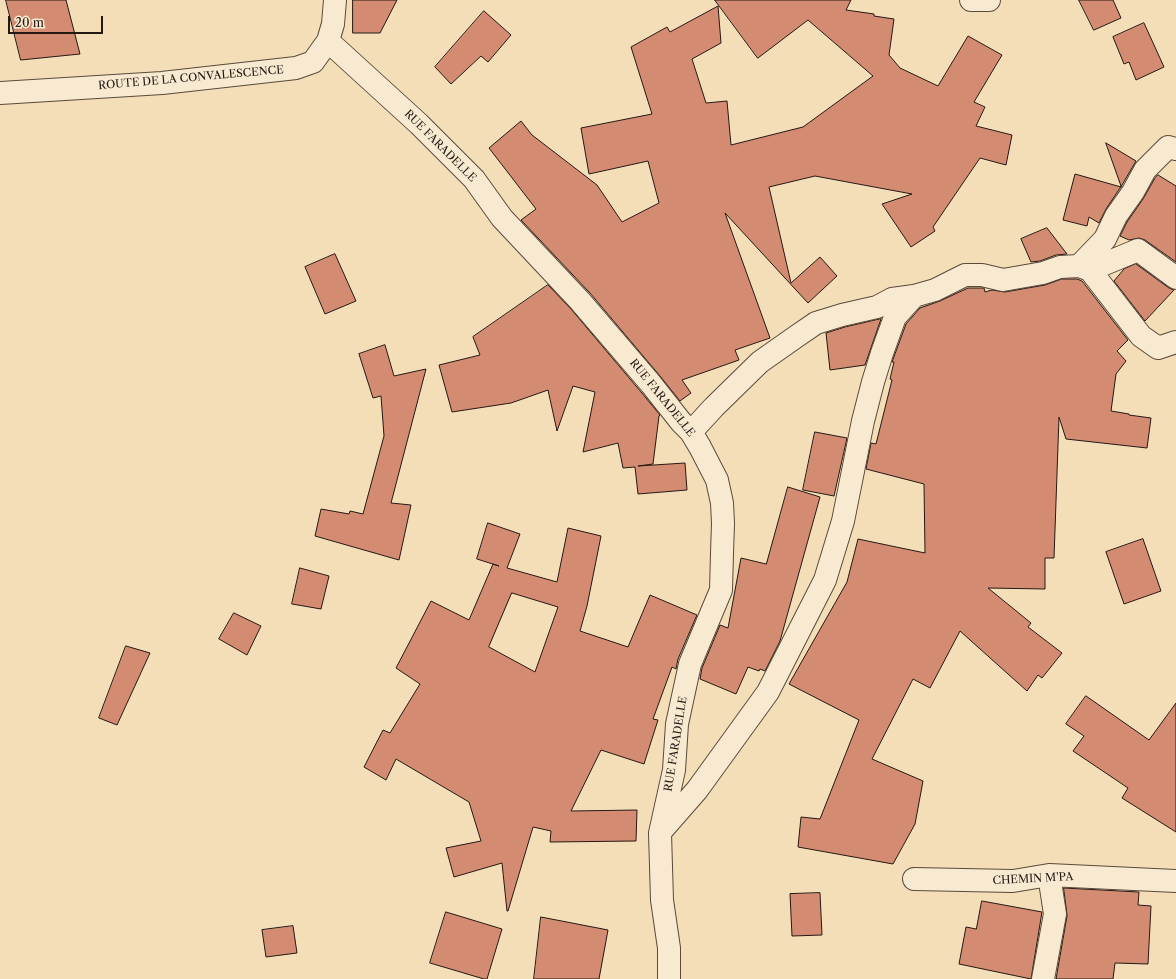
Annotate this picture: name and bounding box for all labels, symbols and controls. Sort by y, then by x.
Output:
scale bar [10,8,105,34]
text: 20 m [15,15,44,30]
street label: ROUTE DE LA CONVALESCENCE [98,63,284,93]
street label: RUE FARADELLE [401,107,479,185]
street label: RUE FARADELLE [627,356,697,440]
street label: RUE FARADELLE [662,695,690,793]
street label: CHEMIN M'PA [992,870,1074,888]

